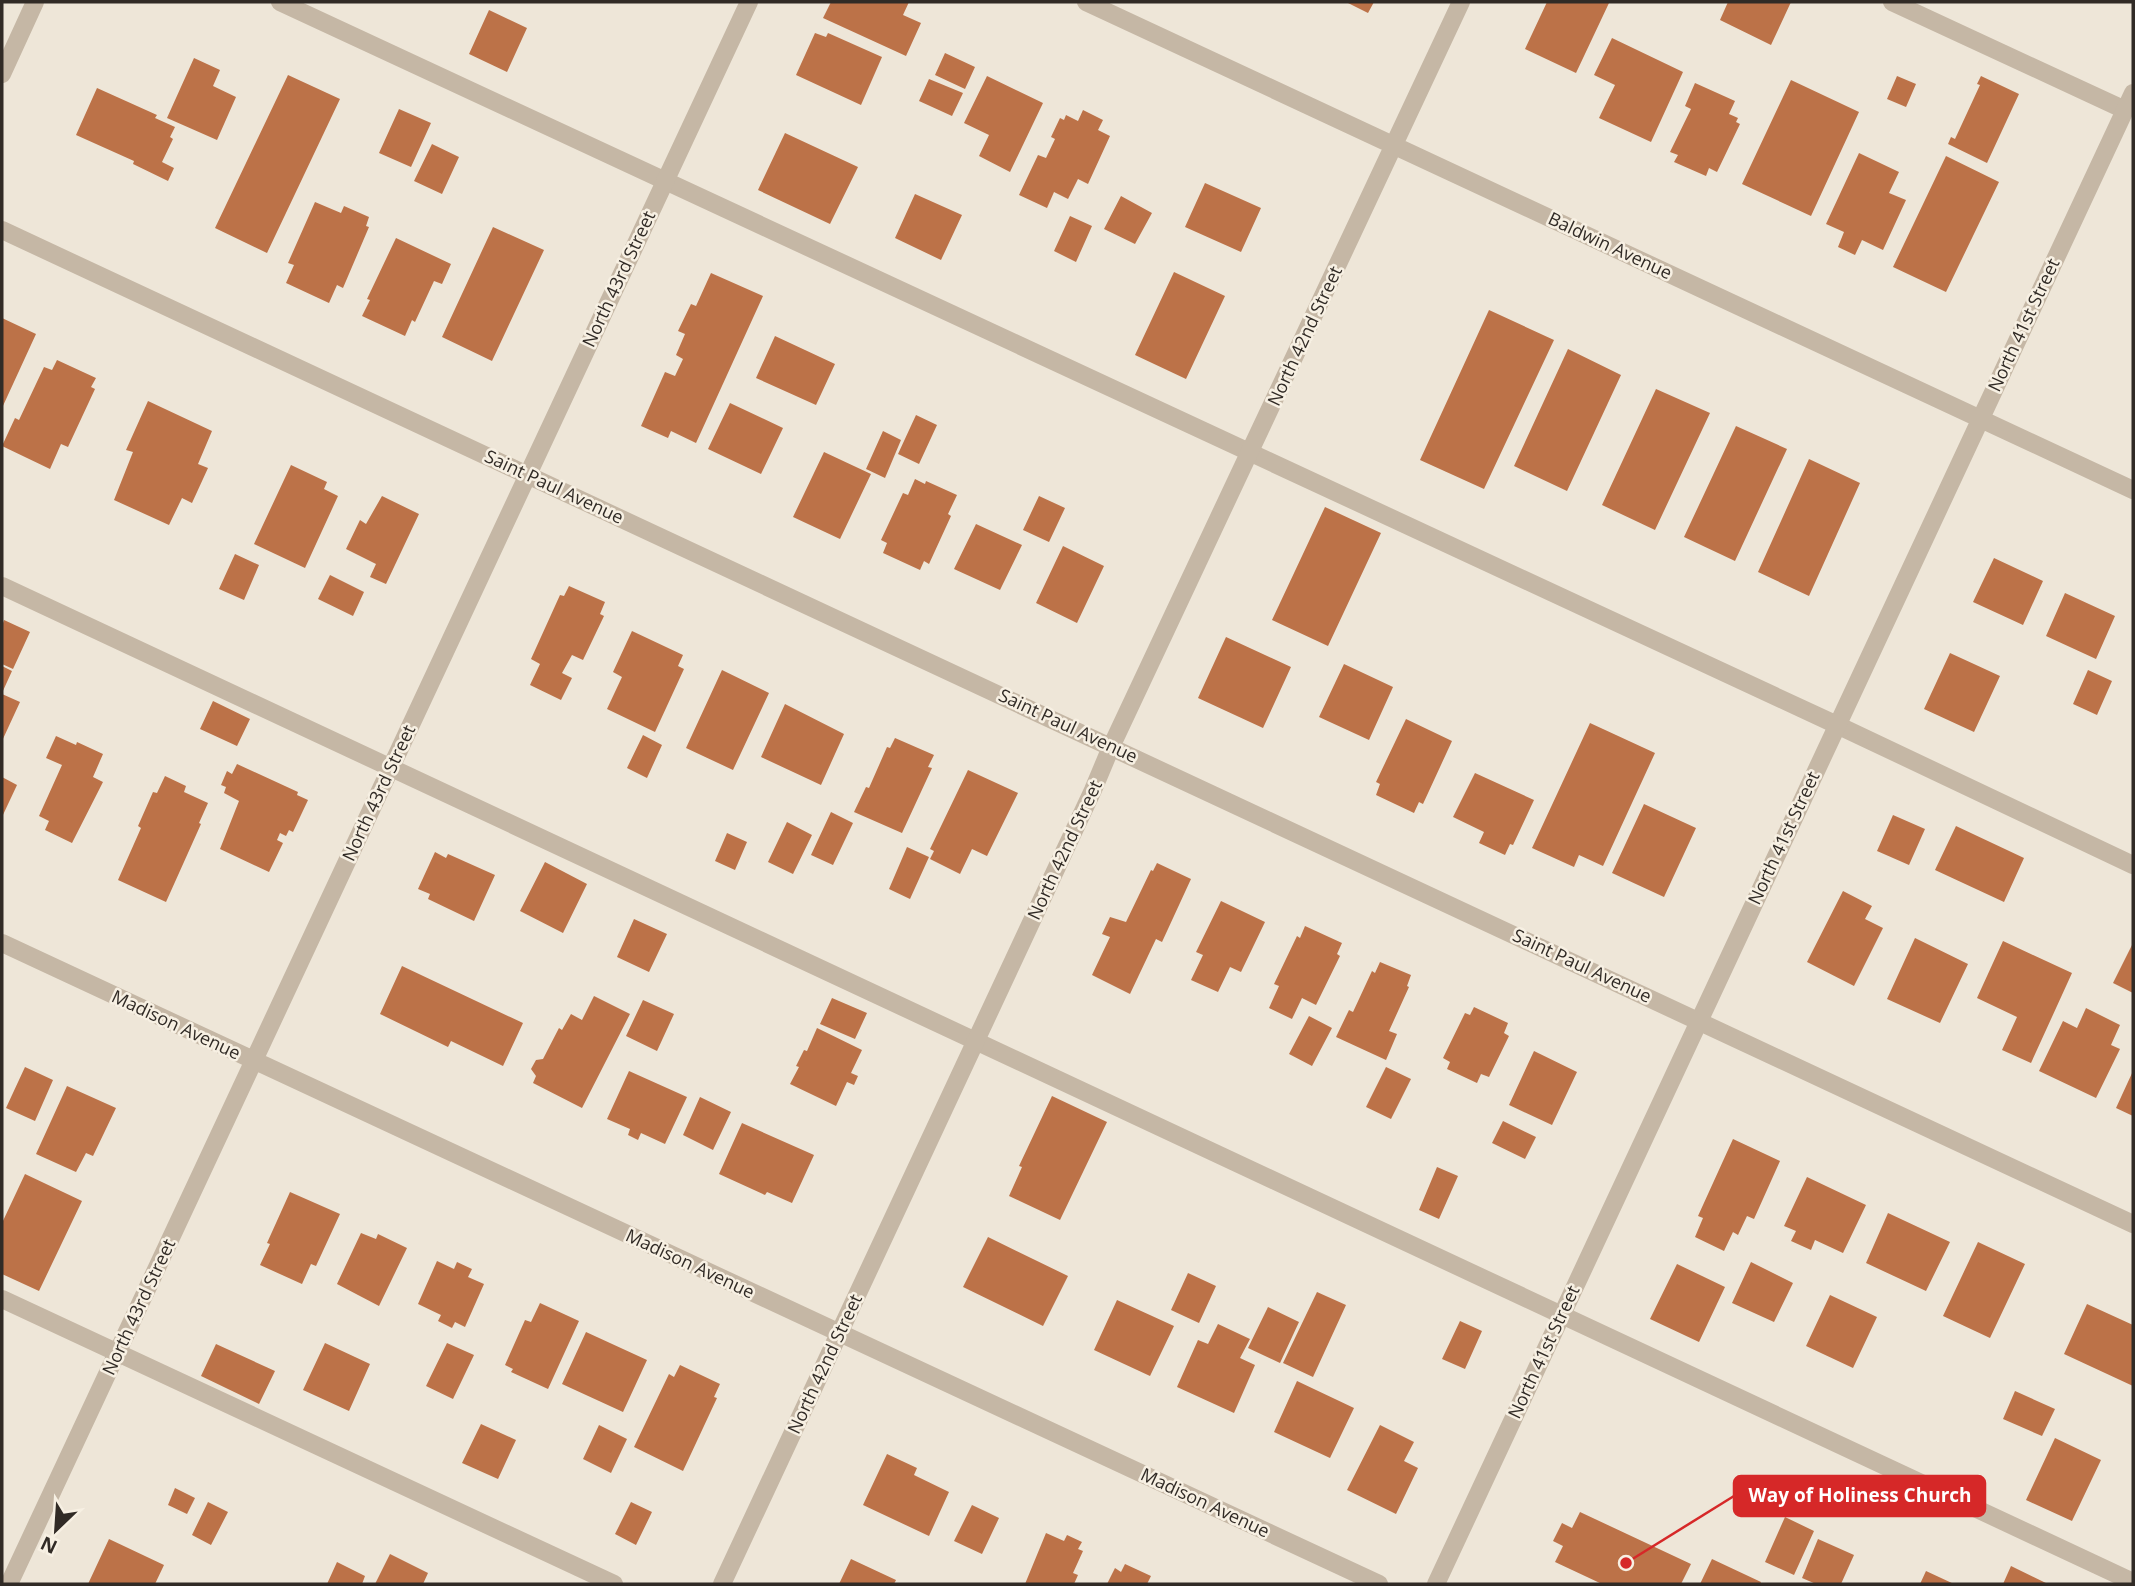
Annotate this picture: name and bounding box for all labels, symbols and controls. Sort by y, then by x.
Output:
street label: Baldwin Avenue [1545,206,1676,284]
street label: North 43rd Street [576,207,660,351]
street label: North 41st Street [1982,254,2064,395]
street label: North 42nd Street [1261,262,1347,409]
street label: Saint Paul Avenue [481,443,628,529]
street label: Saint Paul Avenue [995,682,1142,768]
street label: North 43rd Street [336,721,420,865]
street label: North 41st Street [1742,767,1824,908]
street label: North 42nd Street [1021,776,1107,923]
street label: Saint Paul Avenue [1509,922,1656,1008]
street label: Madison Avenue [108,984,245,1064]
street label: Madison Avenue [622,1223,759,1303]
street label: North 43rd Street [96,1235,180,1379]
street label: North 41st Street [1502,1281,1584,1422]
street label: North 42nd Street [781,1290,867,1437]
street label: Madison Avenue [1137,1462,1274,1542]
callout: Way of Holiness Church [1734,1476,1985,1516]
text: Way of Holiness Church [1748,1482,1972,1508]
north arrow [21,1495,91,1565]
text: N [36,1530,61,1560]

